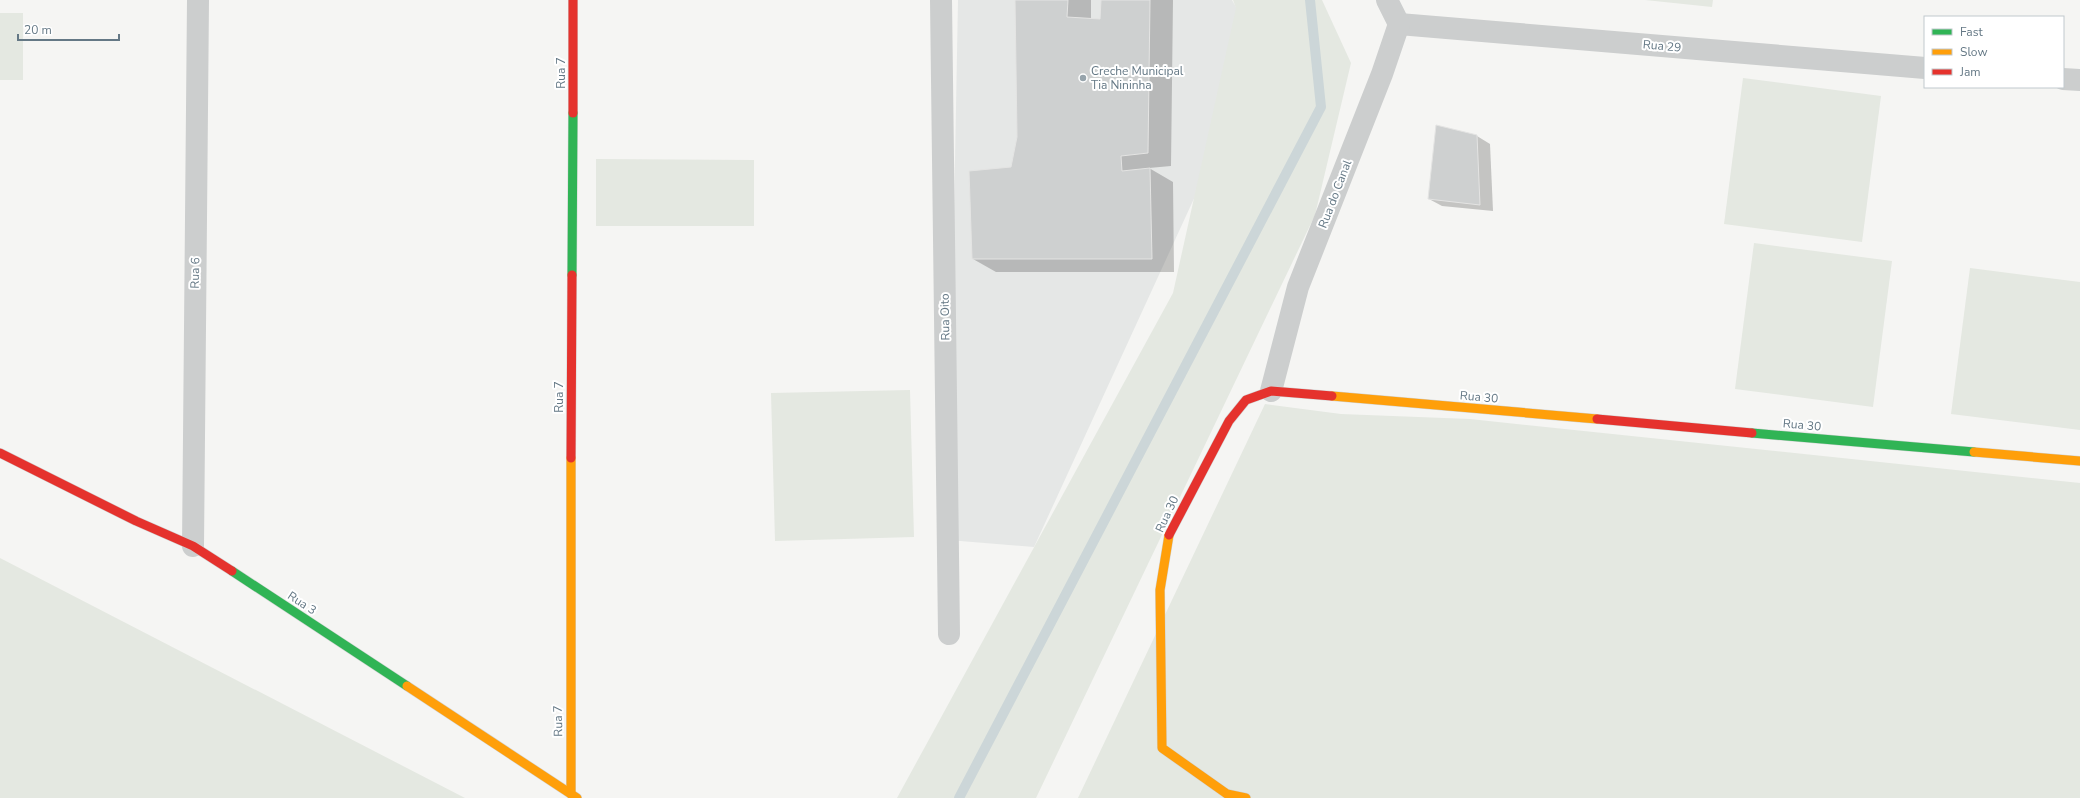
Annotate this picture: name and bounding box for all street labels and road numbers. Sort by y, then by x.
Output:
street label: Rua 29 [1642,36,1682,56]
street label: Rua 7 [553,57,569,89]
street label: Rua do Canal [1315,157,1356,230]
street label: Rua 6 [187,257,203,289]
street label: Rua Oito [937,293,953,341]
street label: Rua 7 [551,381,567,413]
street label: Rua 30 [1459,387,1499,407]
street label: Rua 30 [1782,415,1822,435]
street label: Rua 30 [1152,493,1182,535]
street label: Rua 3 [284,588,320,618]
street label: Rua 7 [550,705,566,737]

